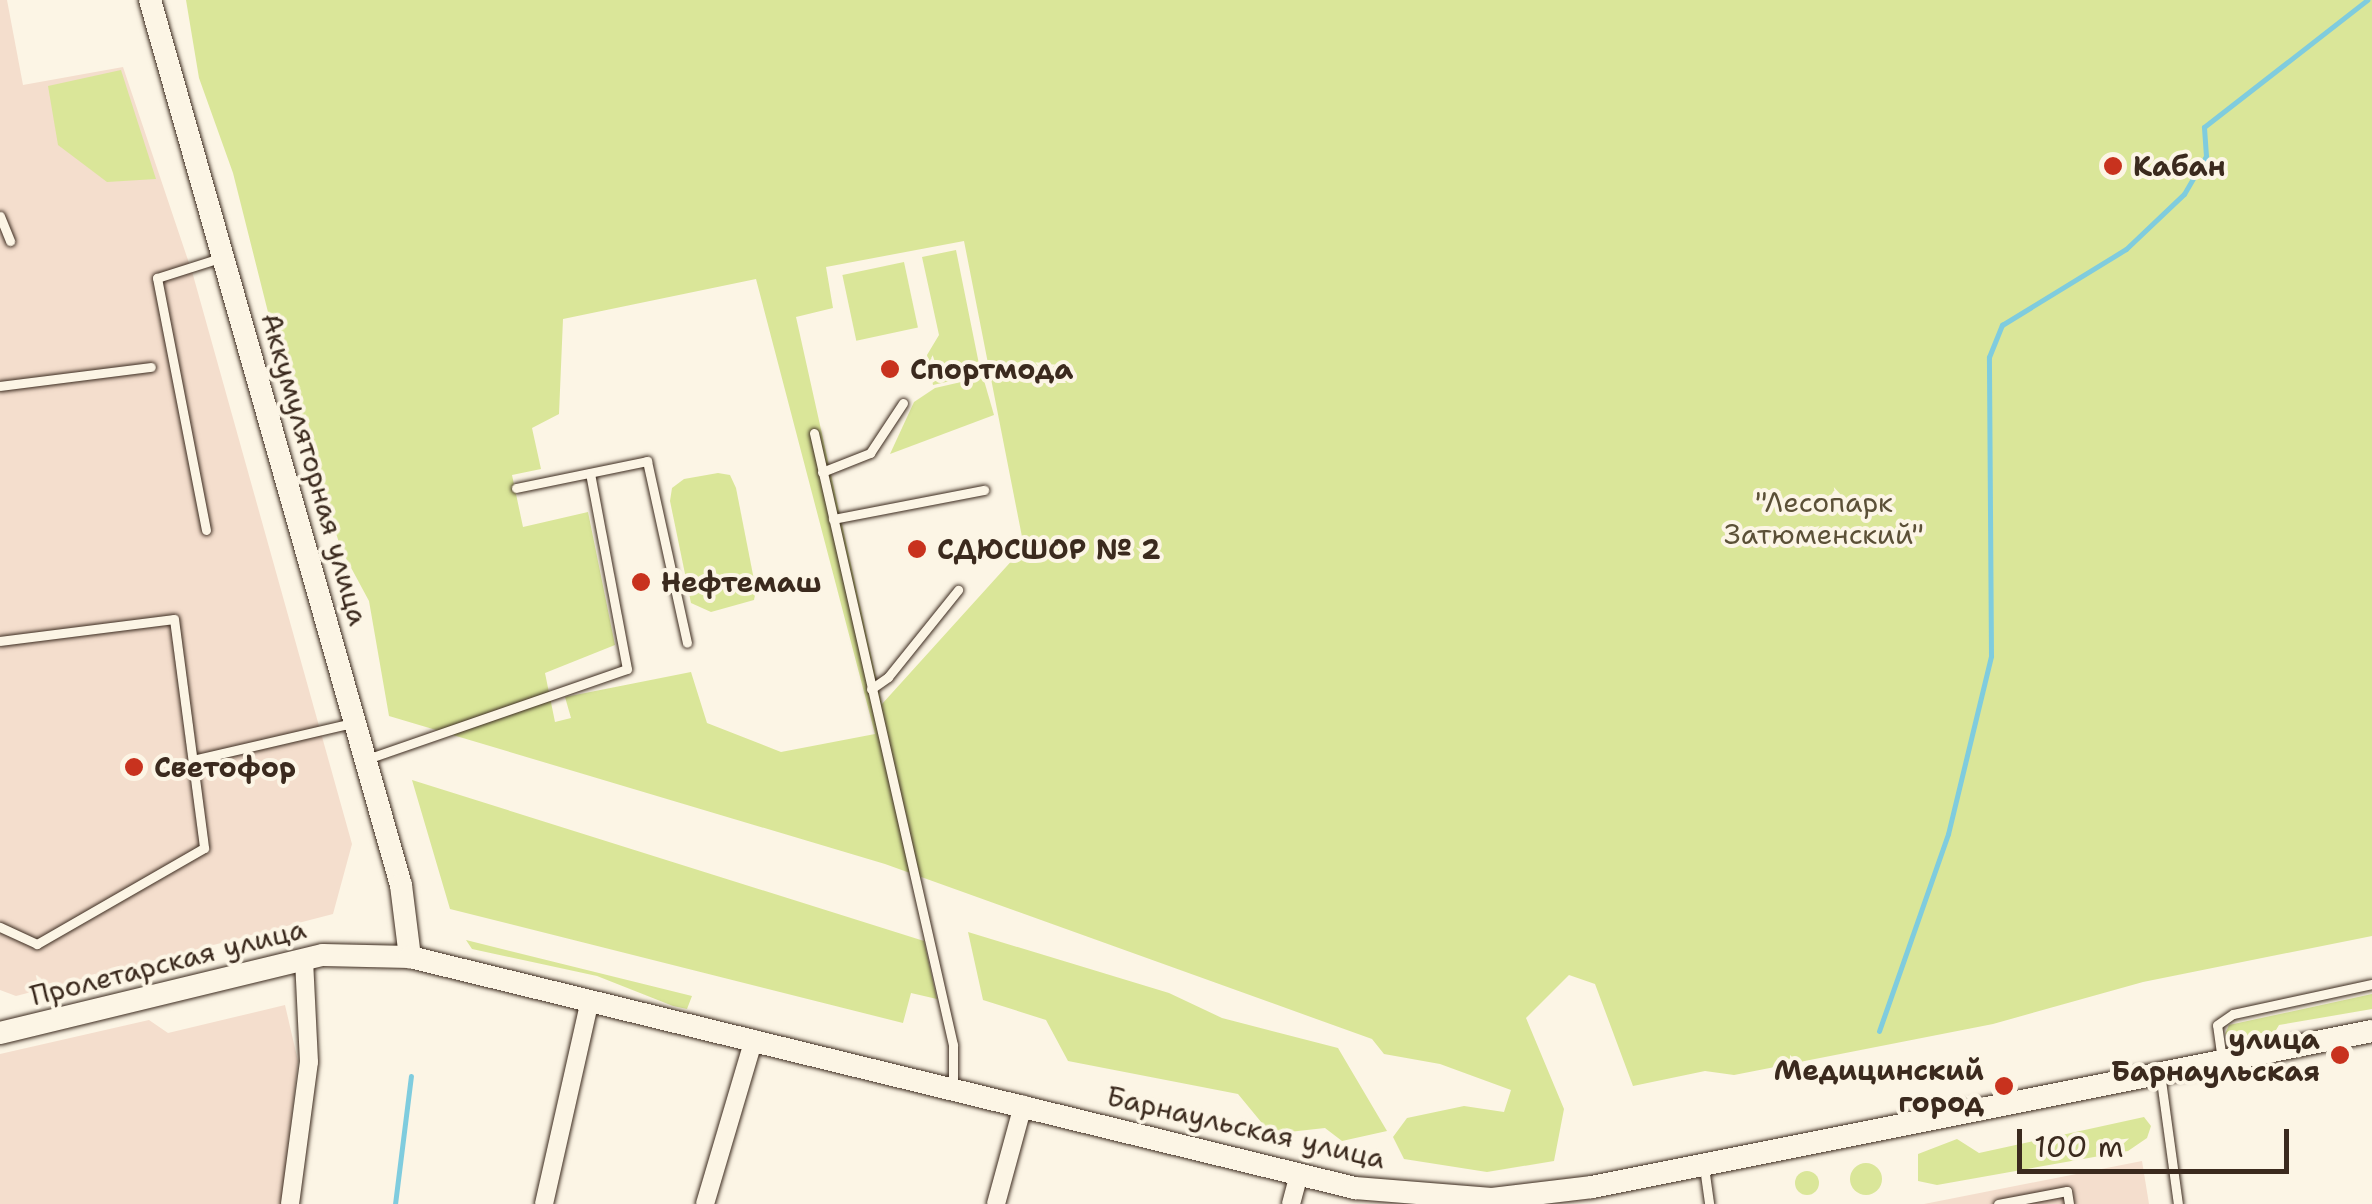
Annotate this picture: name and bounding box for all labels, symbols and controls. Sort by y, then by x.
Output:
place label: Кабан [2133,149,2226,183]
marker: Кабан [2102,155,2124,177]
street label: Аккумуляторная улица [254,309,376,629]
place label: Спортмода [910,352,1073,386]
marker: Спортмода [879,358,901,380]
park label: "Лесопарк Затюменский" [1724,485,1924,551]
place label: СДЮСШОР № 2 [937,532,1161,566]
marker: СДЮСШОР № 2 [906,538,928,560]
place label: Нефтемаш [661,565,822,599]
marker: Нефтемаш [630,571,652,593]
place label: Светофор [154,750,296,784]
marker: Светофор [123,756,145,778]
street label: Пролетарская улица [27,911,309,1013]
place label: улица Барнаульская [2111,1022,2320,1088]
marker: улица Барнаульская [2329,1044,2351,1066]
place label: Медицинский город [1774,1053,1984,1119]
marker: Медицинский город [1993,1075,2015,1097]
street label: Барнаульская улица [1103,1079,1389,1175]
scale bar [2022,1109,2294,1171]
text: 100 m [2034,1126,2124,1167]

